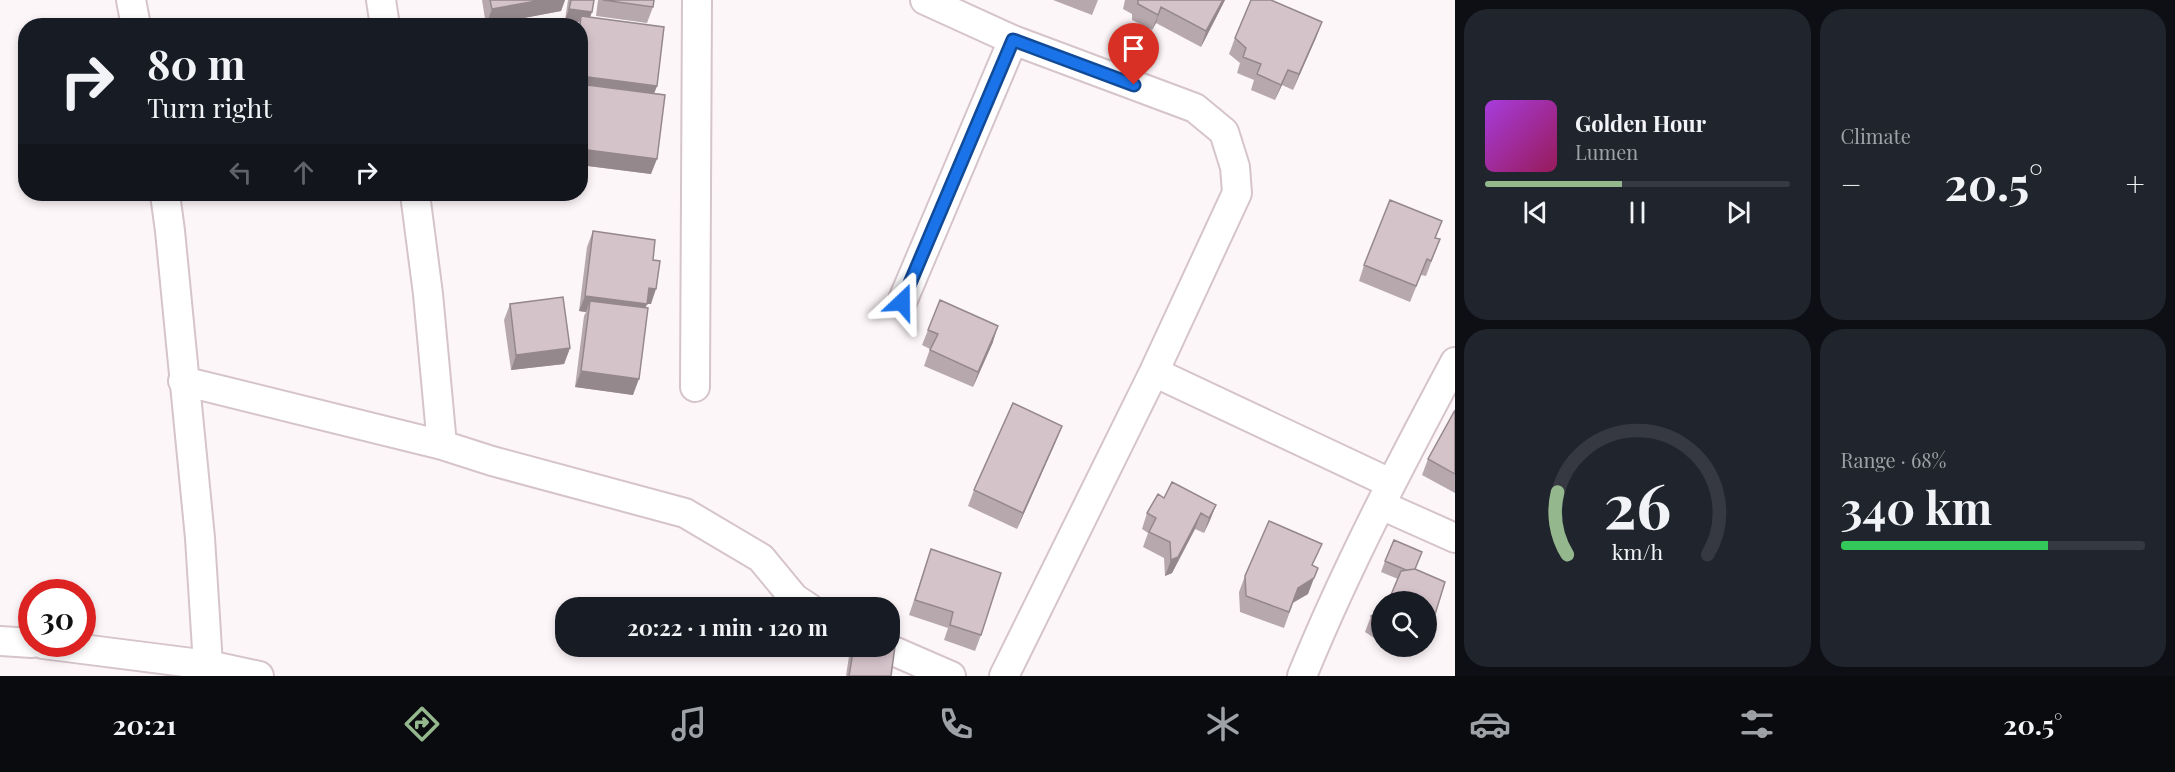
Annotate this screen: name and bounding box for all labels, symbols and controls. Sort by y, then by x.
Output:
pin [1108,23,1159,85]
icon: arrive [1117,32,1150,65]
text: 80 m [147,35,245,91]
icon: right [48,42,126,120]
text: Turn right [147,89,272,125]
text: Golden Hour [1575,108,1706,138]
text: Climate [1841,122,1911,149]
text: Lumen [1575,138,1638,165]
text: 20.5° [1944,152,2043,212]
icon: left [224,156,257,189]
icon: ahead [287,156,320,189]
icon: right [350,156,383,189]
text: − [1841,161,1862,205]
text: + [2126,161,2145,205]
icon: previous [1519,196,1552,229]
icon: pause [1621,196,1654,229]
icon: next [1722,196,1755,229]
position arrow [870,270,934,334]
text: Range · 68% [1841,446,1946,473]
text: 26 [1603,461,1671,545]
text: 340 km [1841,476,1992,536]
text: km/h [1612,537,1663,565]
speed limit sign: 30 [18,579,96,657]
map controls [1371,591,1437,657]
button: search [1371,591,1437,657]
text: 20:22 · 1 min · 120 m [627,612,828,642]
icon: directions [401,703,443,745]
icon: music [668,703,710,745]
icon: phone [935,703,977,745]
icon: climate [1202,703,1244,745]
icon: car [1469,703,1511,745]
icon: filters [1736,703,1778,745]
text: 20:21 [113,706,176,742]
text: 20.5° [2003,706,2062,742]

